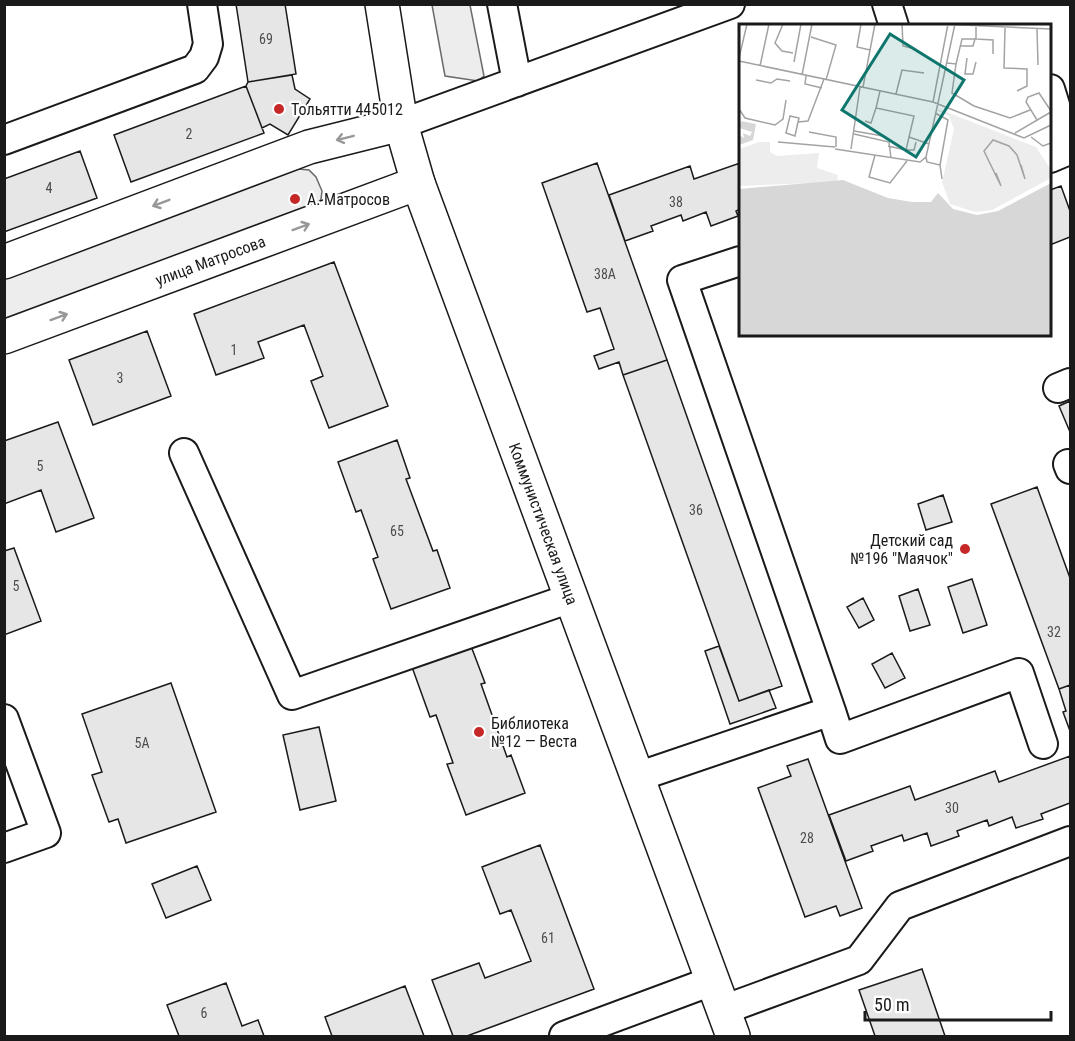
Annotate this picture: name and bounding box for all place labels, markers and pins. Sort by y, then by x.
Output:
place label: Тольятти 445012 [291,100,403,119]
marker: Тольятти 445012 [272,102,286,116]
place label: А. Матросов [307,190,390,209]
marker: А. Матросов [288,192,302,206]
place label: Детский сад №196 "Маячок" [850,531,953,568]
marker: Детский сад №196 "Маячок" [958,542,972,556]
place label: Библиотека №12 — Веста [491,714,577,751]
marker: Библиотека №12 — Веста [472,725,486,739]

